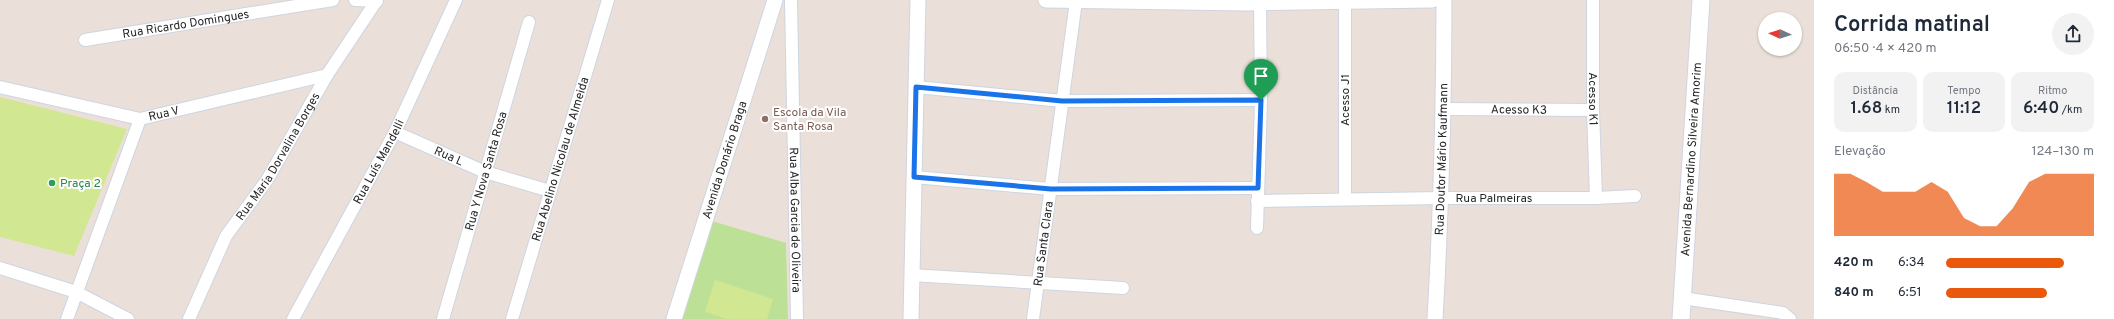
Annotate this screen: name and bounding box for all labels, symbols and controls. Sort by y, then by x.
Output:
street label: Rua Ricardo Domingues [121,7,250,43]
north arrow [1758,12,1802,56]
map controls [1758,12,1802,56]
text: Corrida matinal [1834,12,1990,39]
button: share [2052,13,2094,55]
text: 06:50 · 4 × 420 m [1834,41,1937,57]
pin [1244,59,1278,100]
street label: Avenida Bernardino Silveira Amorim [1678,62,1706,257]
icon: arrive [1250,65,1272,87]
street label: Acesso K1 [1584,72,1601,126]
street label: Acesso J1 [1338,74,1354,126]
street label: Rua Abelino Nicolau de Almeida [529,75,593,243]
street label: Rua Doutor Mário Kaufmann [1432,83,1452,236]
text: Distância [1853,84,1898,98]
text: Tempo [1947,84,1981,98]
text: Ritmo [2038,84,2067,98]
street label: Rua Maria Dorvalina Borges [233,90,324,224]
text: 1.68 [1851,98,1882,120]
text: 11:12 [1947,98,1981,120]
text: 6:40 [2023,98,2059,120]
street label: Avenida Donário Braga [699,99,752,221]
street label: Acesso K3 [1491,102,1547,119]
street label: Rua V [147,103,181,126]
text: km [1882,103,1900,117]
text: /km [2059,103,2082,117]
place label: Escola da Vila Santa Rosa [773,105,846,135]
street label: Rua Y Nova Santa Rosa [462,110,512,233]
marker: Escola da Vila Santa Rosa [760,114,770,124]
street label: Rua Luís Mandelli [350,117,409,207]
street label: Rua L [431,143,466,170]
text: Elevação [1834,144,1886,160]
text: 124–130 m [2032,144,2094,160]
street label: Rua Alba Garcia de Oliveira [785,147,804,293]
place label: Praça 2 [60,176,101,192]
marker: Praça 2 [47,178,57,188]
street label: Rua Palmeiras [1456,191,1532,207]
street label: Rua Santa Clara [1031,200,1058,287]
text: 420 m [1834,255,1874,271]
text: 6:34 [1898,255,1925,271]
text: 840 m [1834,285,1874,301]
text: 6:51 [1898,285,1922,301]

